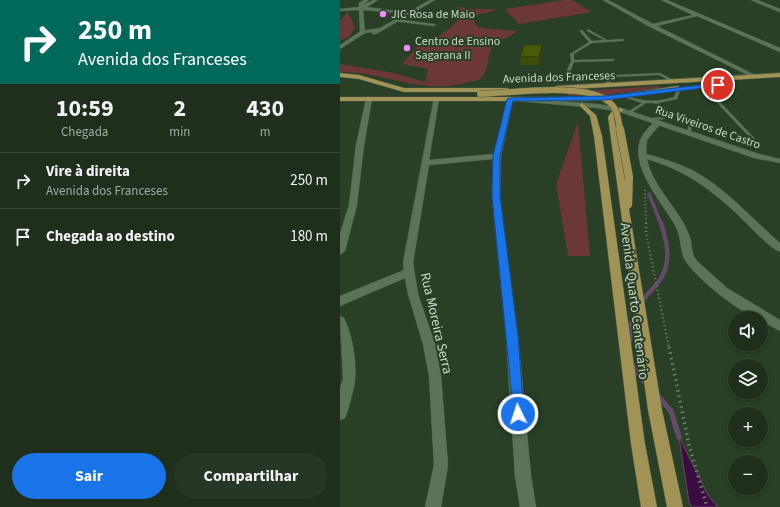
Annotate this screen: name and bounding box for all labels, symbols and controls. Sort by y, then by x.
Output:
place label: JIC Rosa de Maio [391,6,475,23]
marker: JIC Rosa de Maio [378,9,388,19]
text: 250 m [78,10,152,50]
icon: right [12,16,64,68]
place label: Centro de Ensino Sagarana II [415,33,500,64]
marker: Centro de Ensino Sagarana II [402,43,412,53]
text: Avenida dos Franceses [78,47,247,72]
street label: Avenida dos Franceses [503,67,616,88]
pin [701,68,735,102]
icon: arrive [707,74,729,96]
text: 10:59 [56,91,114,126]
text: 2 [174,91,186,126]
text: 430 [246,91,284,126]
street label: Rua Viveiros de Castro [653,101,763,154]
text: Chegada [61,123,108,141]
text: min [169,123,190,141]
text: m [260,123,271,141]
text: Vire à direita [46,161,130,182]
icon: right [12,170,34,192]
text: 250 m [290,170,328,191]
text: Avenida dos Franceses [46,182,168,200]
street label: Avenida Quarto Centenário [614,221,654,381]
icon: arrive [12,226,34,248]
text: Chegada ao destino [46,226,175,247]
text: 180 m [290,226,328,247]
street label: Rua Moreira Serra [415,271,457,376]
map controls [728,311,768,495]
button: sound [728,311,768,351]
button: layers [728,359,768,399]
position arrow [497,393,539,435]
button: + [728,407,768,447]
button: Sair [12,453,166,499]
button: Compartilhar [174,453,328,499]
button: − [728,455,768,495]

